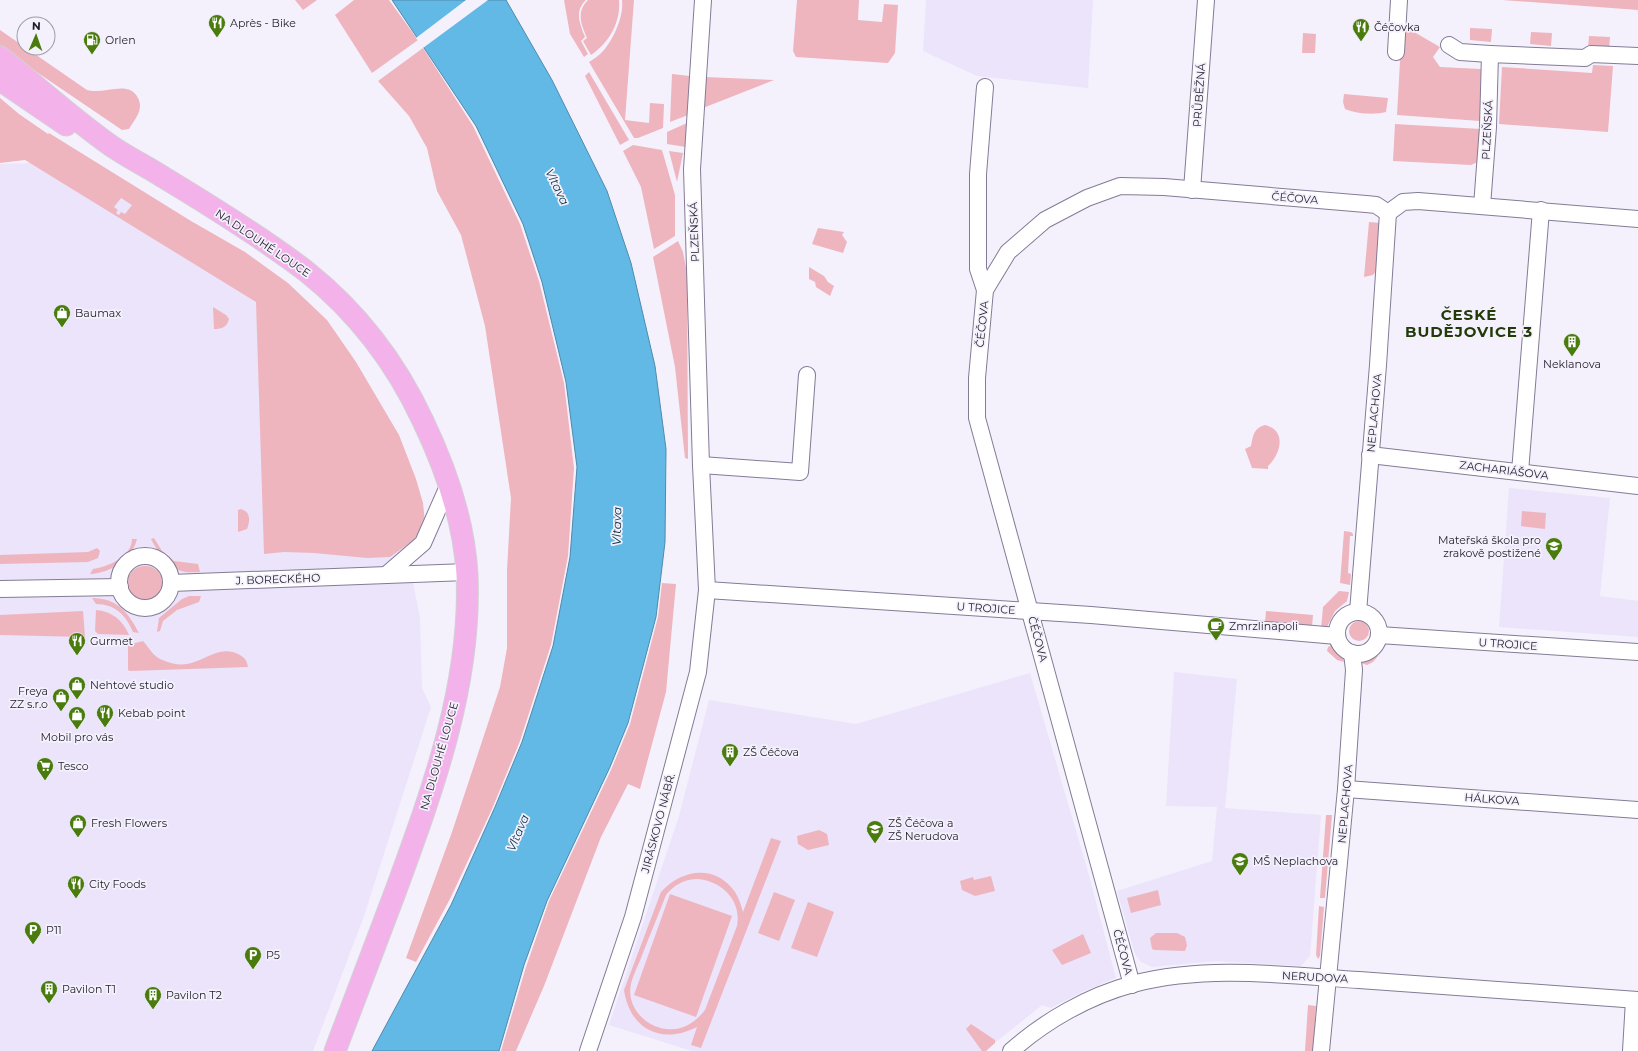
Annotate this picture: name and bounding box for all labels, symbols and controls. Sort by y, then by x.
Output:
restaurant icon: Après - Bike [207,13,227,38]
north arrow [16,16,56,56]
place label: Après - Bike [230,16,296,30]
restaurant icon: Čéčovka [1351,17,1371,42]
text: N [32,19,41,33]
place label: Čéčovka [1374,20,1420,34]
fuel station icon: Orlen [82,30,102,55]
place label: Orlen [105,33,136,47]
street label: PRŮBĚŽNÁ [1190,62,1208,127]
street label: PLZEŇSKÁ [1478,100,1496,160]
water label: Vltava [542,166,573,207]
street label: ČÉČOVA [1271,189,1319,207]
street label: PLZEŇSKÁ [686,202,702,262]
street label: NA DLOUHÉ LOUCE [213,206,313,280]
street label: ČÉČOVA [973,300,991,348]
shop icon: Baumax [52,303,72,328]
district label: ČESKÉ BUDĚJOVICE 3 [1405,305,1533,341]
place label: Baumax [75,306,121,320]
building icon: Neklanova [1562,332,1582,357]
place label: Neklanova [1543,357,1601,371]
street label: NEPLACHOVA [1364,373,1384,453]
street label: ZACHARIÁŠOVA [1459,458,1549,482]
water label: Vltava [609,507,624,545]
place label: Mateřská škola pro zrakově postižené [1438,533,1541,560]
school or university icon: Mateřská škola pro zrakově postižené [1544,536,1564,561]
street label: J. BORECKÉHO [234,571,321,588]
street label: U TROJICE [956,599,1016,617]
street label: ČÉČOVA [1025,615,1051,664]
cafe icon: Zmrzlinapoli [1206,616,1226,641]
place label: Zmrzlinapoli [1229,619,1298,633]
restaurant icon: Gurmet [67,631,87,656]
place label: Gurmet [90,634,134,648]
street label: U TROJICE [1478,635,1538,653]
shop icon: Nehtové studio [67,675,87,700]
place label: Nehtové studio [90,678,174,692]
place label: Freya ZZ s.r.o [10,684,48,711]
shop icon: Freya ZZ s.r.o [51,687,71,712]
street label: NA DLOUHÉ LOUCE [417,700,461,812]
restaurant icon: Kebab point [95,703,115,728]
shop icon: Mobil pro vás [67,705,87,730]
place label: Kebab point [118,706,186,720]
place label: Mobil pro vás [41,730,114,744]
building icon: ZŠ Čéčova [720,742,740,767]
place label: ZŠ Čéčova [743,745,799,759]
supermarket icon: Tesco [35,756,55,781]
place label: Tesco [58,759,89,773]
street label: NEPLACHOVA [1335,764,1355,844]
street label: JIRÁSKOVO NÁBŘ. [638,772,678,875]
street label: HÁLKOVA [1464,790,1520,808]
water label: Vltava [503,812,532,854]
shop icon: Fresh Flowers [68,813,88,838]
place label: Fresh Flowers [91,816,168,830]
place label: ZŠ Čéčova a ZŠ Nerudova [888,816,959,843]
school or university icon: ZŠ Čéčova a ZŠ Nerudova [865,819,885,844]
school or university icon: MŠ Neplachova [1230,851,1250,876]
place label: MŠ Neplachova [1253,854,1338,868]
restaurant icon: City Foods [66,874,86,899]
place label: City Foods [89,877,147,891]
parking icon: P11 [23,920,43,945]
place label: P11 [46,923,62,937]
street label: ČÉČOVA [1110,928,1136,977]
parking icon: P5 [243,945,263,970]
place label: P5 [266,948,280,962]
street label: NERUDOVA [1282,968,1349,986]
building icon: Pavilon T1 [39,979,59,1004]
place label: Pavilon T1 [62,982,116,996]
building icon: Pavilon T2 [143,985,163,1010]
place label: Pavilon T2 [166,988,222,1002]

